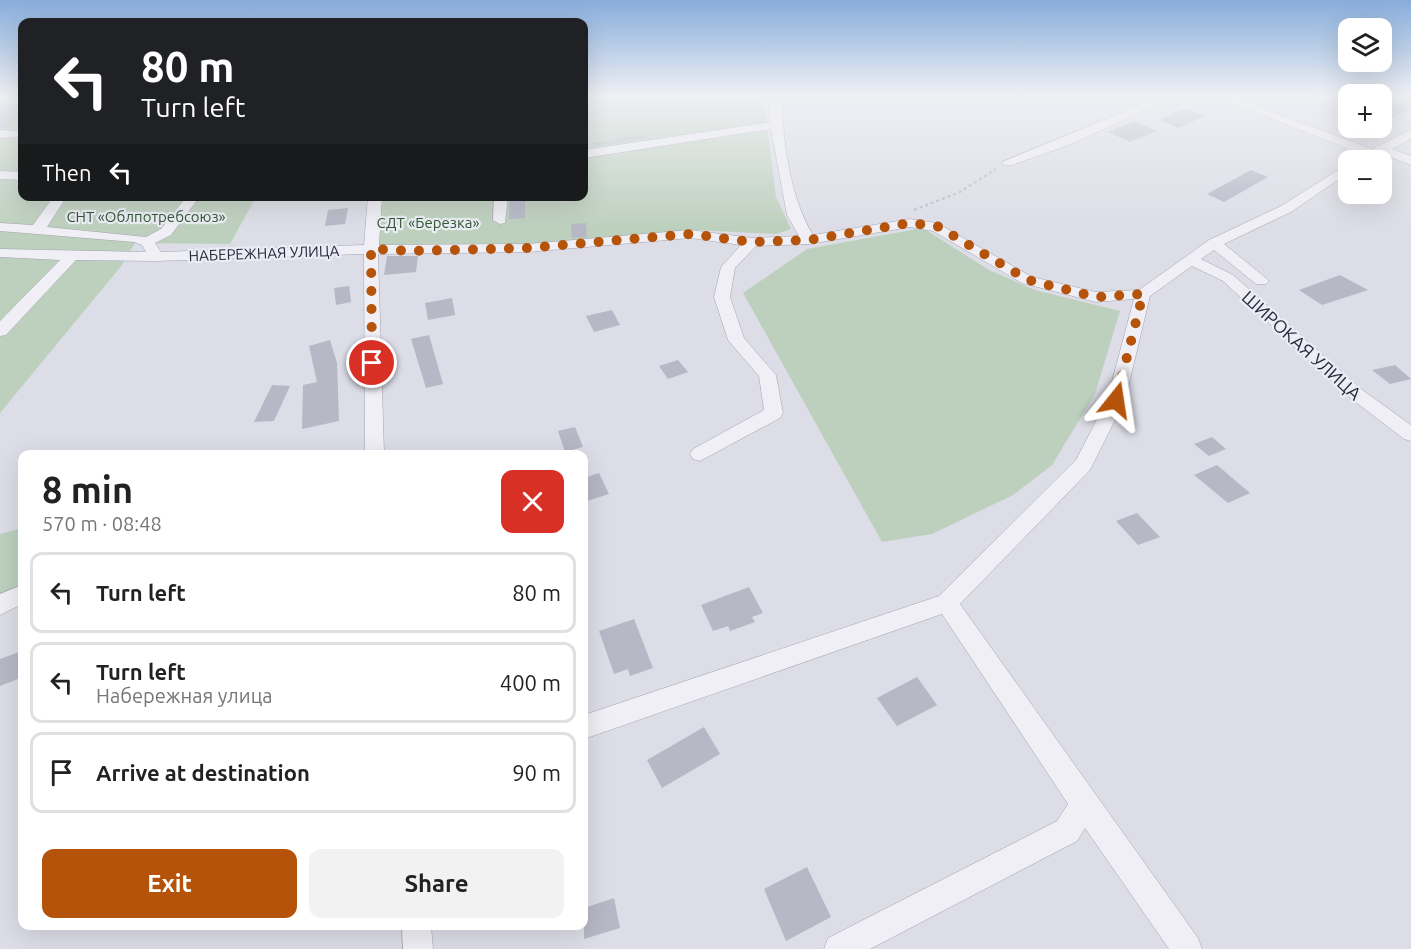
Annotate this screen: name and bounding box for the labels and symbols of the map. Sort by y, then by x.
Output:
park label: СНТ «Облпотребсоюз» [66,208,226,225]
park label: СДТ «Березка» [377,214,479,231]
street label: НАБЕРЕЖНАЯ УЛИЦА [188,242,340,264]
street label: ШИРОКАЯ УЛИЦА [1238,286,1366,404]
pin [346,337,397,388]
position arrow [1084,368,1148,432]

